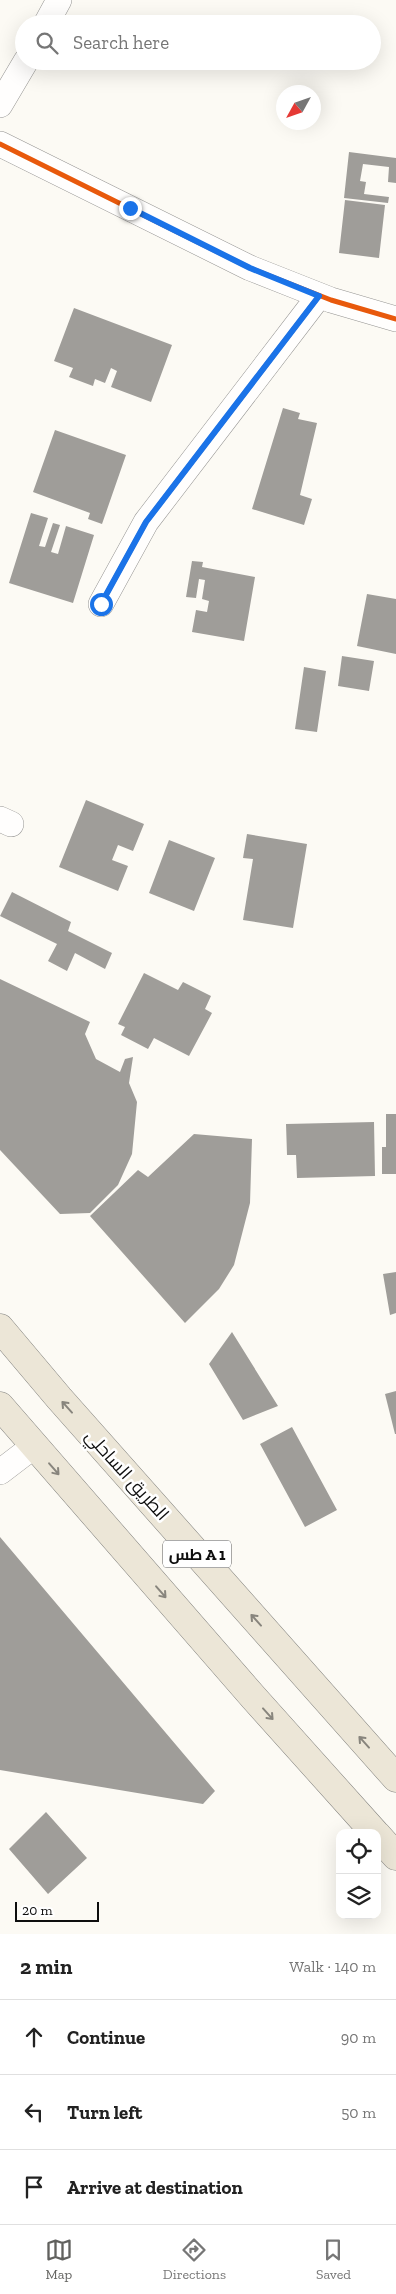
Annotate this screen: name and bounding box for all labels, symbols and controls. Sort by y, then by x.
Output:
search box [15,15,381,70]
icon: search [33,29,61,57]
text: Search here [73,31,169,54]
north arrow [276,85,321,130]
route end [119,197,142,220]
route start [90,593,113,616]
one-way arrow [61,1400,72,1413]
street label: الطريق الساحلي [78,1425,174,1527]
one-way arrow [49,1463,60,1476]
road number: طس A 1 [163,1540,231,1568]
one-way arrow [156,1585,167,1598]
one-way arrow [251,1614,262,1627]
one-way arrow [262,1707,274,1720]
one-way arrow [358,1735,369,1748]
map controls [336,1829,381,1919]
button: locate [336,1829,381,1874]
button: layers [336,1874,381,1919]
scale bar [15,1899,99,1922]
text: 20 m [22,1902,53,1919]
text: 2 min [20,1954,72,1979]
text: Walk · 140 m [289,1957,376,1976]
icon: ahead [20,2023,48,2051]
text: Continue [67,2026,145,2049]
text: 90 m [341,2028,376,2047]
icon: left [20,2098,48,2126]
text: Turn left [67,2101,142,2124]
text: 50 m [341,2103,376,2122]
icon: arrive [20,2173,48,2201]
text: Arrive at destination [67,2176,243,2199]
tab: Map [45,2236,73,2283]
tab: Directions [163,2236,226,2283]
tab: Saved [316,2236,351,2283]

